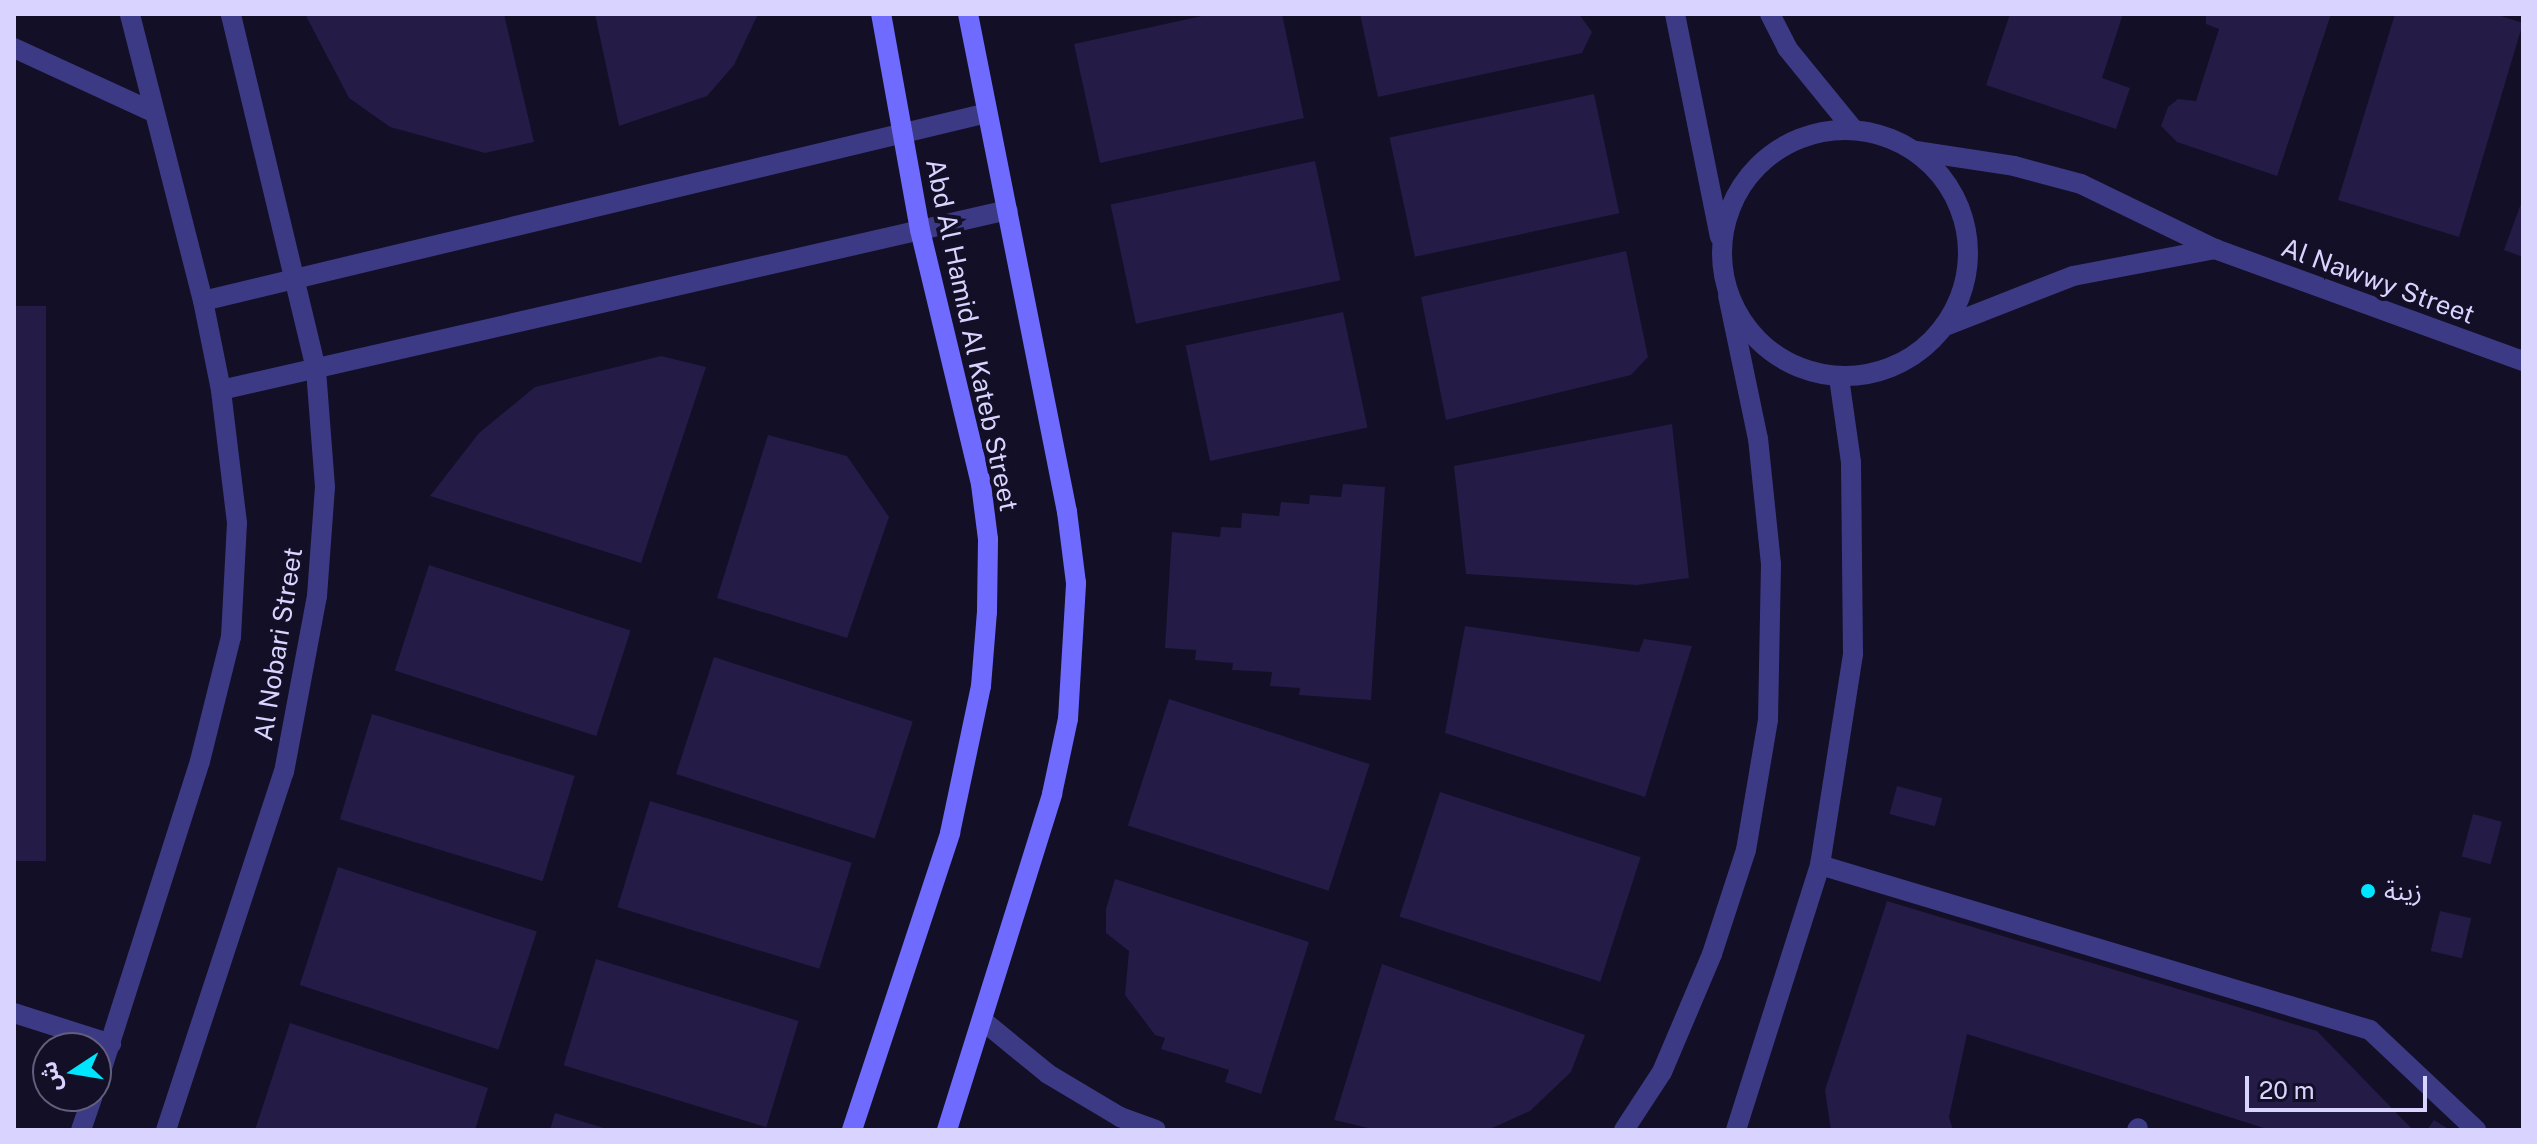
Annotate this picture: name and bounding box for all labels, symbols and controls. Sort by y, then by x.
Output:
street label: Abd Al Hamid Al Kateb Street [919,156,1025,514]
street label: Al Nawwy Street [2277,232,2479,330]
street label: Al Nobari Street [247,545,309,743]
place label: زينة [2384,875,2422,907]
marker: زينة [2359,882,2377,900]
north arrow [32,1032,112,1112]
text: ش [35,1059,66,1094]
scale bar [2249,1060,2431,1110]
text: 20 m [2259,1076,2315,1104]

